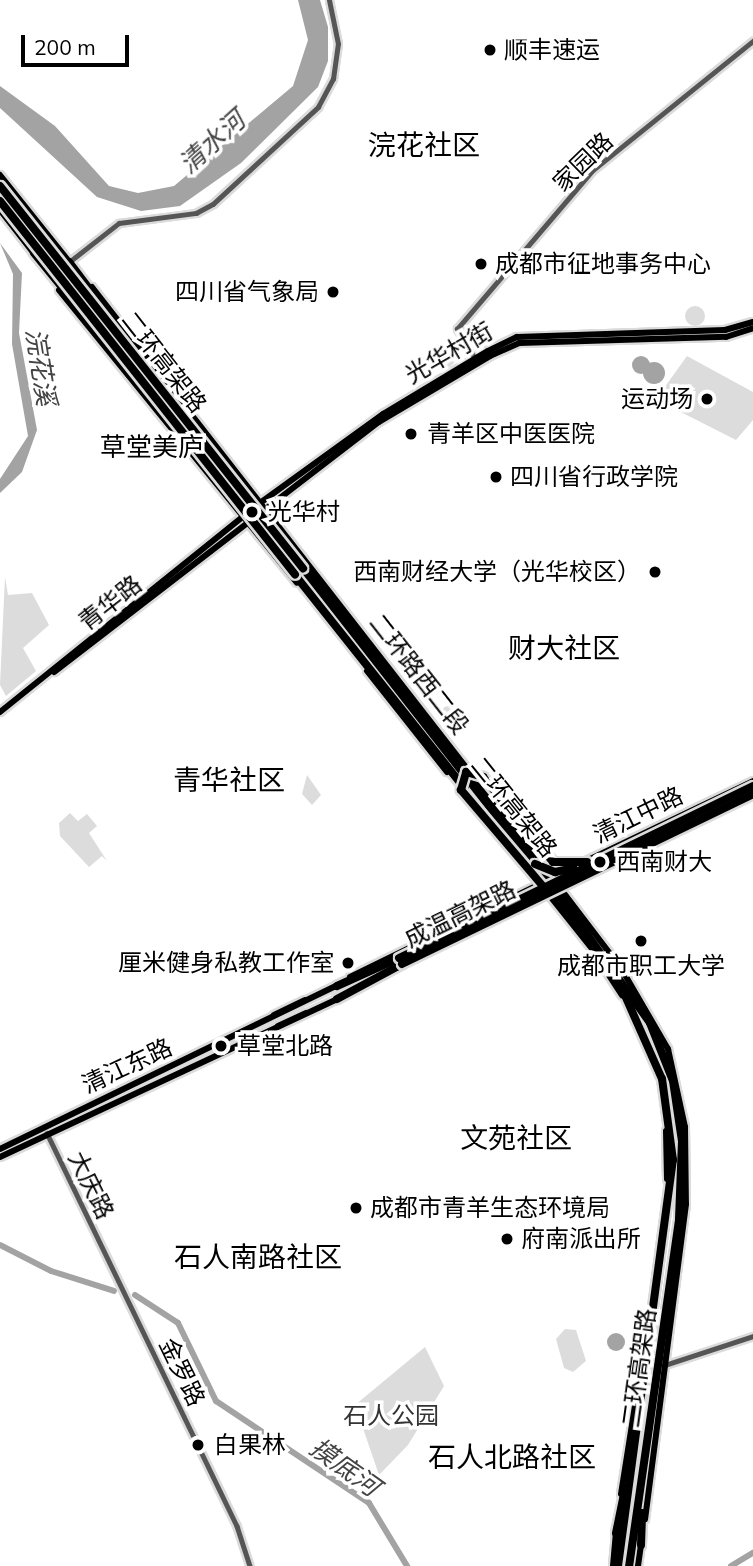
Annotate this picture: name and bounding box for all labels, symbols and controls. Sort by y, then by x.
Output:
scale bar [24,21,133,65]
text: 200 m [34,34,96,60]
place label: 顺丰速运 [504,36,600,64]
marker: 顺丰速运 [482,42,498,58]
water label: 清水河 [173,104,251,180]
street label: 家园路 [547,127,619,197]
district label: 浣花社区 [368,128,480,162]
place label: 成都市征地事务中心 [495,250,711,278]
marker: 成都市征地事务中心 [473,256,489,272]
place label: 四川省气象局 [175,278,319,306]
marker: 四川省气象局 [325,284,341,300]
street label: 二环高架路 [116,306,212,418]
street label: 光华村街 [400,317,498,389]
water label: 浣花溪 [19,326,63,408]
place label: 运动场 [621,385,693,413]
marker: 运动场 [699,391,715,407]
place label: 青羊区中医医院 [427,420,595,448]
marker: 青羊区中医医院 [401,424,421,444]
district label: 草堂美庐 [100,431,204,463]
place label: 四川省行政学院 [510,463,678,491]
marker: 四川省行政学院 [488,469,504,485]
place label: 光华村 [268,498,340,526]
marker: 光华村 [242,502,262,522]
place label: 西南财经大学（光华校区） [353,558,641,586]
marker: 西南财经大学（光华校区） [647,564,663,580]
street label: 青华路 [73,569,147,637]
street label: 二环路西二段 [363,608,475,740]
district label: 财大社区 [508,631,620,665]
street label: 二环高架路 [465,751,563,863]
district label: 青华社区 [173,763,285,797]
street label: 清江中路 [589,781,687,849]
place label: 西南财大 [616,848,712,876]
marker: 西南财大 [590,852,610,872]
street label: 成温高架路 [400,875,520,953]
marker: 成都市职工大学 [633,933,649,949]
place label: 厘米健身私教工作室 [118,949,334,977]
place label: 成都市职工大学 [557,952,725,980]
marker: 厘米健身私教工作室 [340,955,356,971]
place label: 草堂北路 [237,1032,333,1060]
street label: 清江东路 [77,1033,177,1099]
marker: 草堂北路 [211,1036,231,1056]
district label: 文苑社区 [460,1121,572,1155]
street label: 大庆路 [62,1146,120,1224]
place label: 成都市青羊生态环境局 [370,1194,610,1222]
marker: 成都市青羊生态环境局 [348,1200,364,1216]
place label: 府南派出所 [521,1225,641,1253]
marker: 府南派出所 [499,1231,515,1247]
district label: 石人南路社区 [174,1240,342,1274]
street label: 二环高架路 [616,1307,662,1429]
street label: 金罗路 [153,1333,211,1411]
park label: 石人公园 [343,1402,439,1430]
place label: 白果林 [214,1431,286,1459]
water label: 摸底河 [304,1431,386,1503]
marker: 白果林 [188,1435,208,1455]
district label: 石人北路社区 [428,1440,596,1474]

